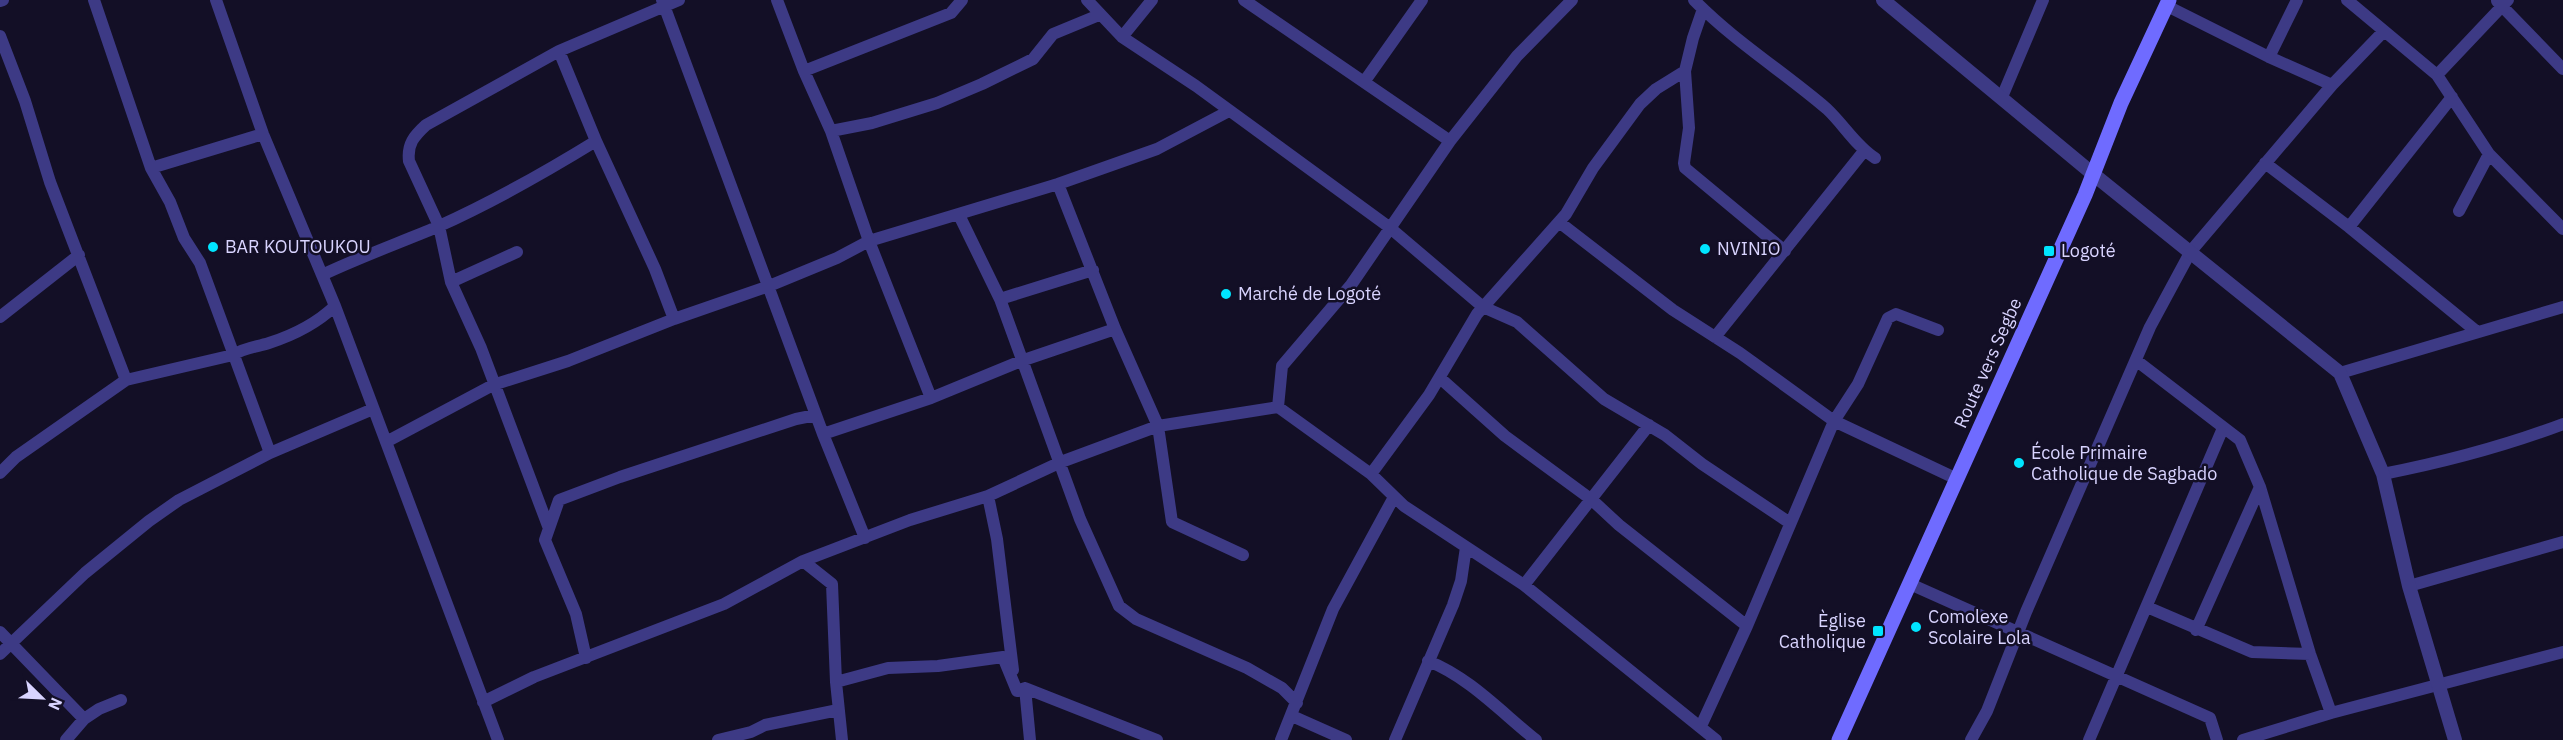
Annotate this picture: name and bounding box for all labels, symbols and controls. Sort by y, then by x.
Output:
place label: BAR KOUTOUKOU [225,235,371,258]
place label: NVINIO [1717,237,1781,260]
place label: Logoté [2061,239,2116,262]
marker: BAR KOUTOUKOU [206,240,220,254]
marker: NVINIO [1698,242,1712,256]
marker: Logoté [2042,244,2056,258]
place label: Marché de Logoté [1238,282,1381,305]
marker: Marché de Logoté [1219,287,1233,301]
street label: Route vers Segbe [1949,294,2027,432]
place label: École Primaire Catholique de Sagbado [2031,441,2217,485]
marker: École Primaire Catholique de Sagbado [2012,456,2026,470]
place label: Comolexe Scolaire Lola [1928,605,2031,649]
place label: Èglise Catholique [1779,609,1866,653]
marker: Comolexe Scolaire Lola [1909,620,1923,634]
marker: Èglise Catholique [1871,624,1885,638]
north arrow [12,668,72,728]
text: N [44,695,67,713]

